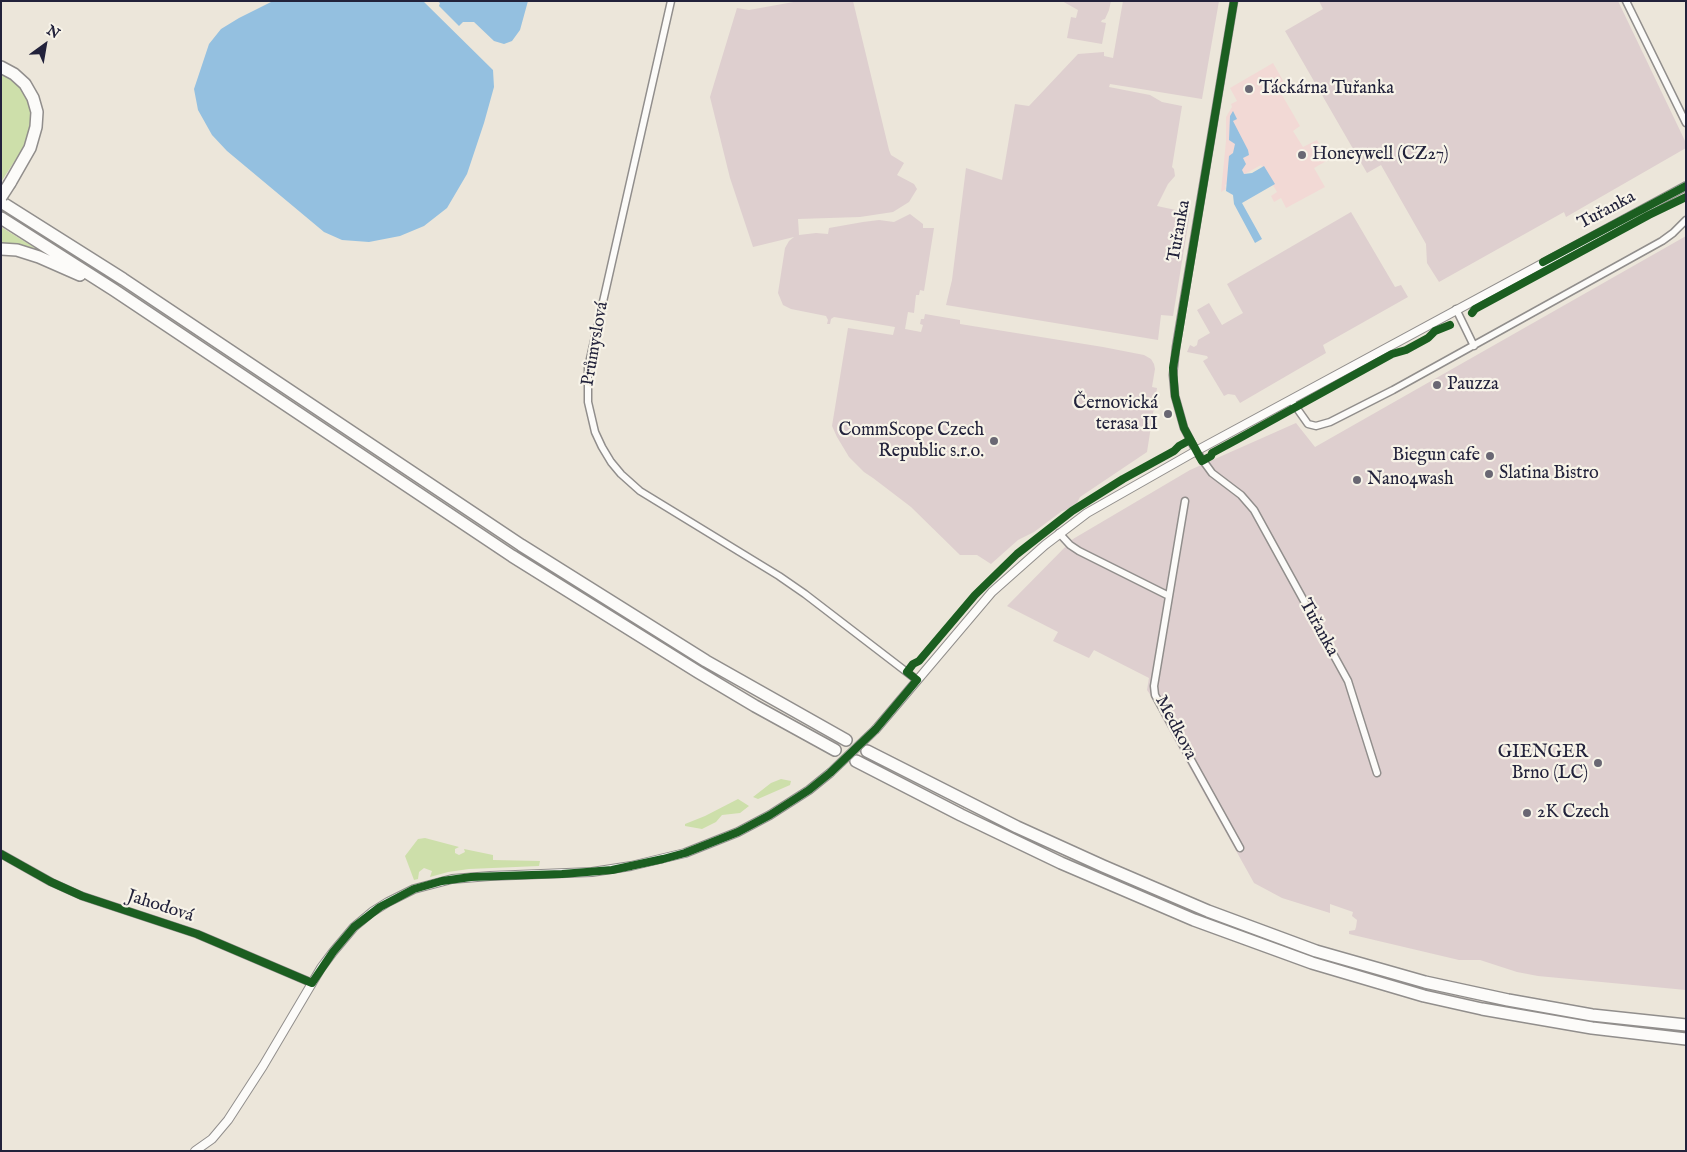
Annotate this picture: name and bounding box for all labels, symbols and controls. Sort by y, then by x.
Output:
north arrow [20,20,70,70]
text: N [43,21,63,43]
place label: Táckárna Tuřanka [1259,78,1394,100]
marker: Táckárna Tuřanka [1243,83,1255,95]
place label: Honeywell (CZ27) [1312,144,1449,166]
marker: Honeywell (CZ27) [1296,149,1308,161]
street label: Tuřanka [1574,187,1640,235]
street label: Tuřanka [1164,198,1196,264]
street label: Průmyslová [578,300,614,388]
place label: Pauzza [1447,374,1499,396]
marker: Pauzza [1431,379,1443,391]
place label: Černovická terasa II [1073,393,1158,436]
marker: Černovická terasa II [1162,408,1174,420]
place label: CommScope Czech Republic s.r.o. [838,420,984,462]
marker: CommScope Czech Republic s.r.o. [988,435,1000,447]
place label: Biegun cafe [1392,445,1480,467]
marker: Biegun cafe [1484,450,1496,462]
place label: Slatina Bistro [1499,463,1599,485]
marker: Slatina Bistro [1483,468,1495,480]
place label: Nano4wash [1367,469,1453,491]
marker: Nano4wash [1351,474,1363,486]
street label: Tuřanka [1293,596,1343,660]
street label: Medkova [1149,692,1201,764]
place label: GIENGER Brno (LC) [1498,742,1588,784]
marker: GIENGER Brno (LC) [1592,757,1604,769]
place label: 2K Czech [1537,802,1609,824]
marker: 2K Czech [1521,807,1533,819]
street label: Jahodová [124,886,196,928]

